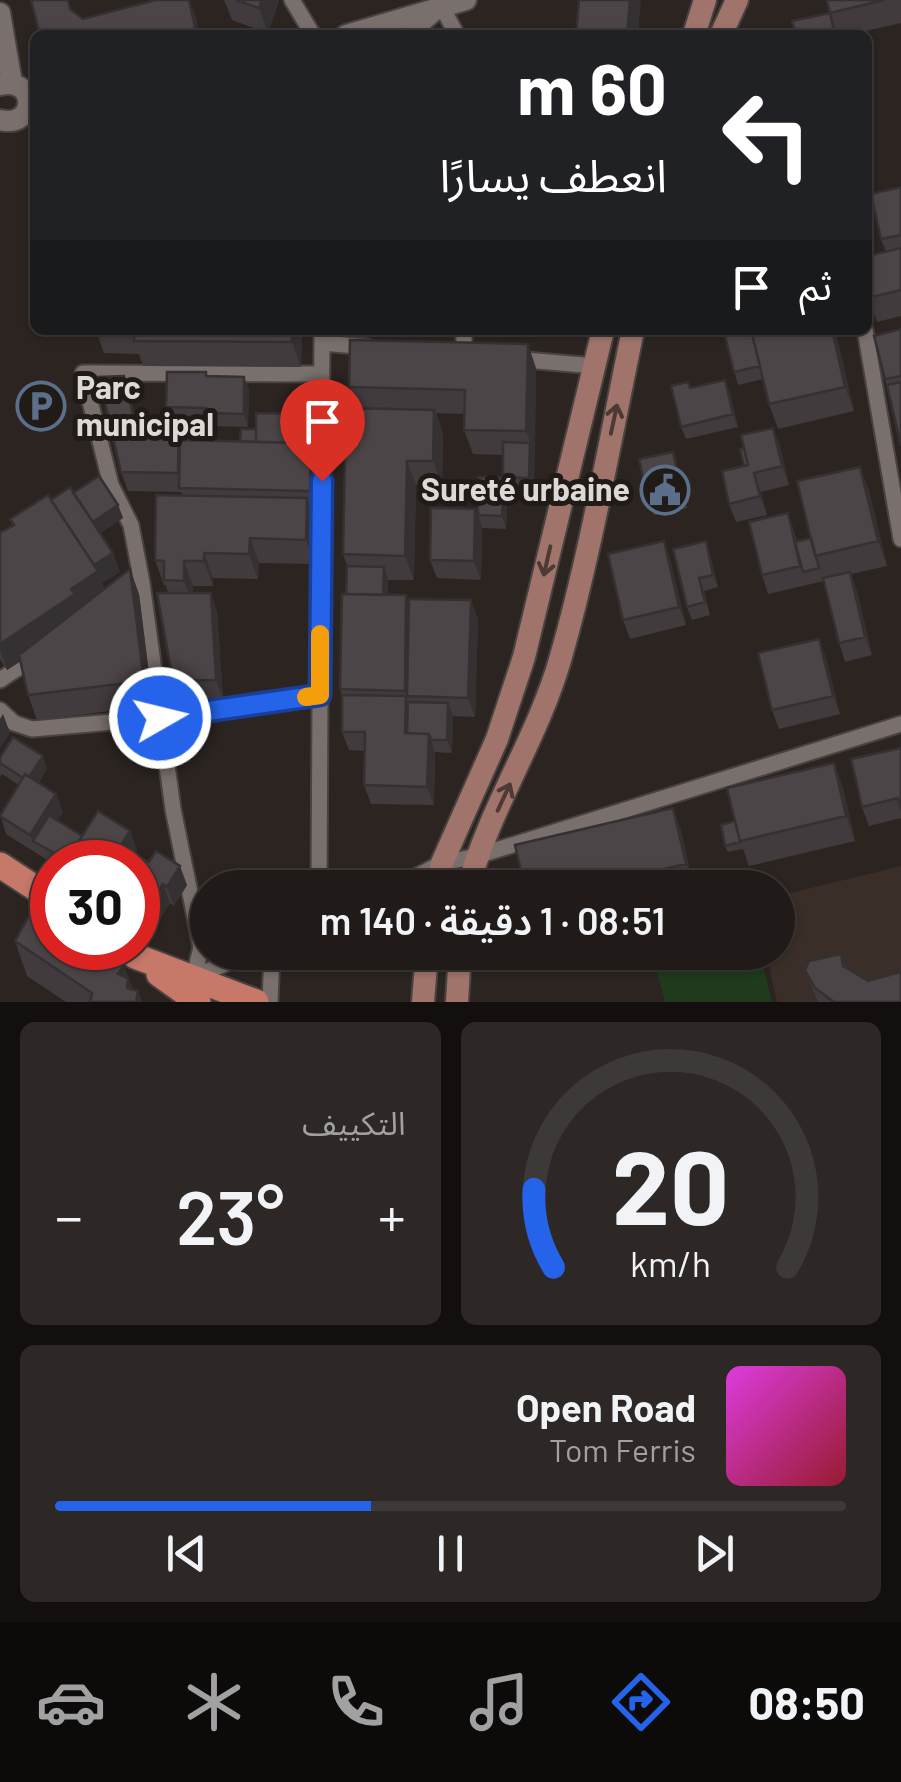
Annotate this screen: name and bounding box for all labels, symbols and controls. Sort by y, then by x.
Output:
text: 60 m [517,45,667,129]
icon: left [702,70,832,200]
text: انعطف يسارًا [439,147,667,201]
icon: arrive [724,260,779,315]
text: ثم [799,262,832,308]
place label: Parc municipal [76,367,214,442]
pin [280,379,365,482]
parking icon: Parc municipal [15,380,67,432]
icon: arrive [295,394,350,449]
one-way arrow [606,404,624,436]
public building icon: Sureté urbaine [639,464,691,516]
place label: Sureté urbaine [421,469,630,507]
one-way arrow [537,544,555,576]
position arrow [108,666,212,770]
one-way arrow [496,782,514,813]
speed limit sign: 30 [30,840,160,970]
text: 08:51 · 1 دقيقة · 140 m [320,897,665,943]
text: التكييف [302,1103,406,1141]
text: 20 [612,1121,730,1246]
text: 23° [176,1170,285,1260]
text: − [55,1182,83,1248]
text: + [378,1182,406,1248]
text: km/h [630,1241,711,1284]
text: Open Road [516,1384,696,1430]
text: Tom Ferris [549,1430,696,1468]
icon: previous [159,1526,214,1581]
icon: pause [423,1526,478,1581]
icon: next [687,1526,742,1581]
icon: car [36,1667,106,1737]
icon: climate [179,1667,249,1737]
icon: phone [321,1667,391,1737]
icon: music [464,1667,534,1737]
icon: directions [606,1667,676,1737]
text: 08:50 [749,1675,865,1729]

